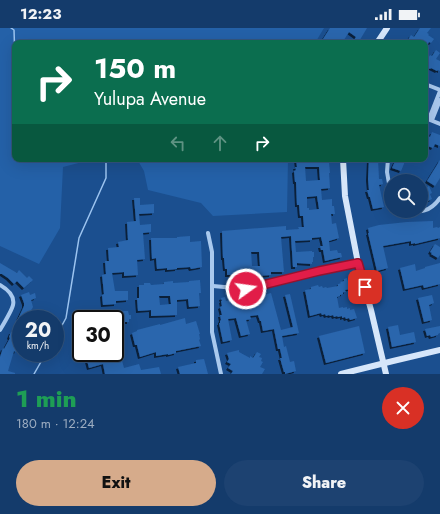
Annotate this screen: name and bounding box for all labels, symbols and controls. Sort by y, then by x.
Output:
text: 12:23 [20,3,61,25]
text: 150 m [94,48,176,89]
icon: right [28,56,80,108]
text: Yulupa Avenue [94,86,206,112]
icon: left [167,132,189,154]
icon: ahead [209,132,231,154]
icon: right [251,132,273,154]
map controls [384,174,428,218]
button: search [384,174,428,218]
position arrow [225,268,267,310]
pin [348,270,382,304]
icon: arrive [354,276,376,298]
speed limit sign: 30 [72,310,124,362]
text: 20 [25,316,51,345]
text: km/h [27,338,49,353]
text: 1 min [16,381,77,416]
button: close [382,387,424,429]
text: 180 m · 12:24 [16,414,95,433]
button: Exit [16,460,216,506]
button: Share [224,460,424,506]

